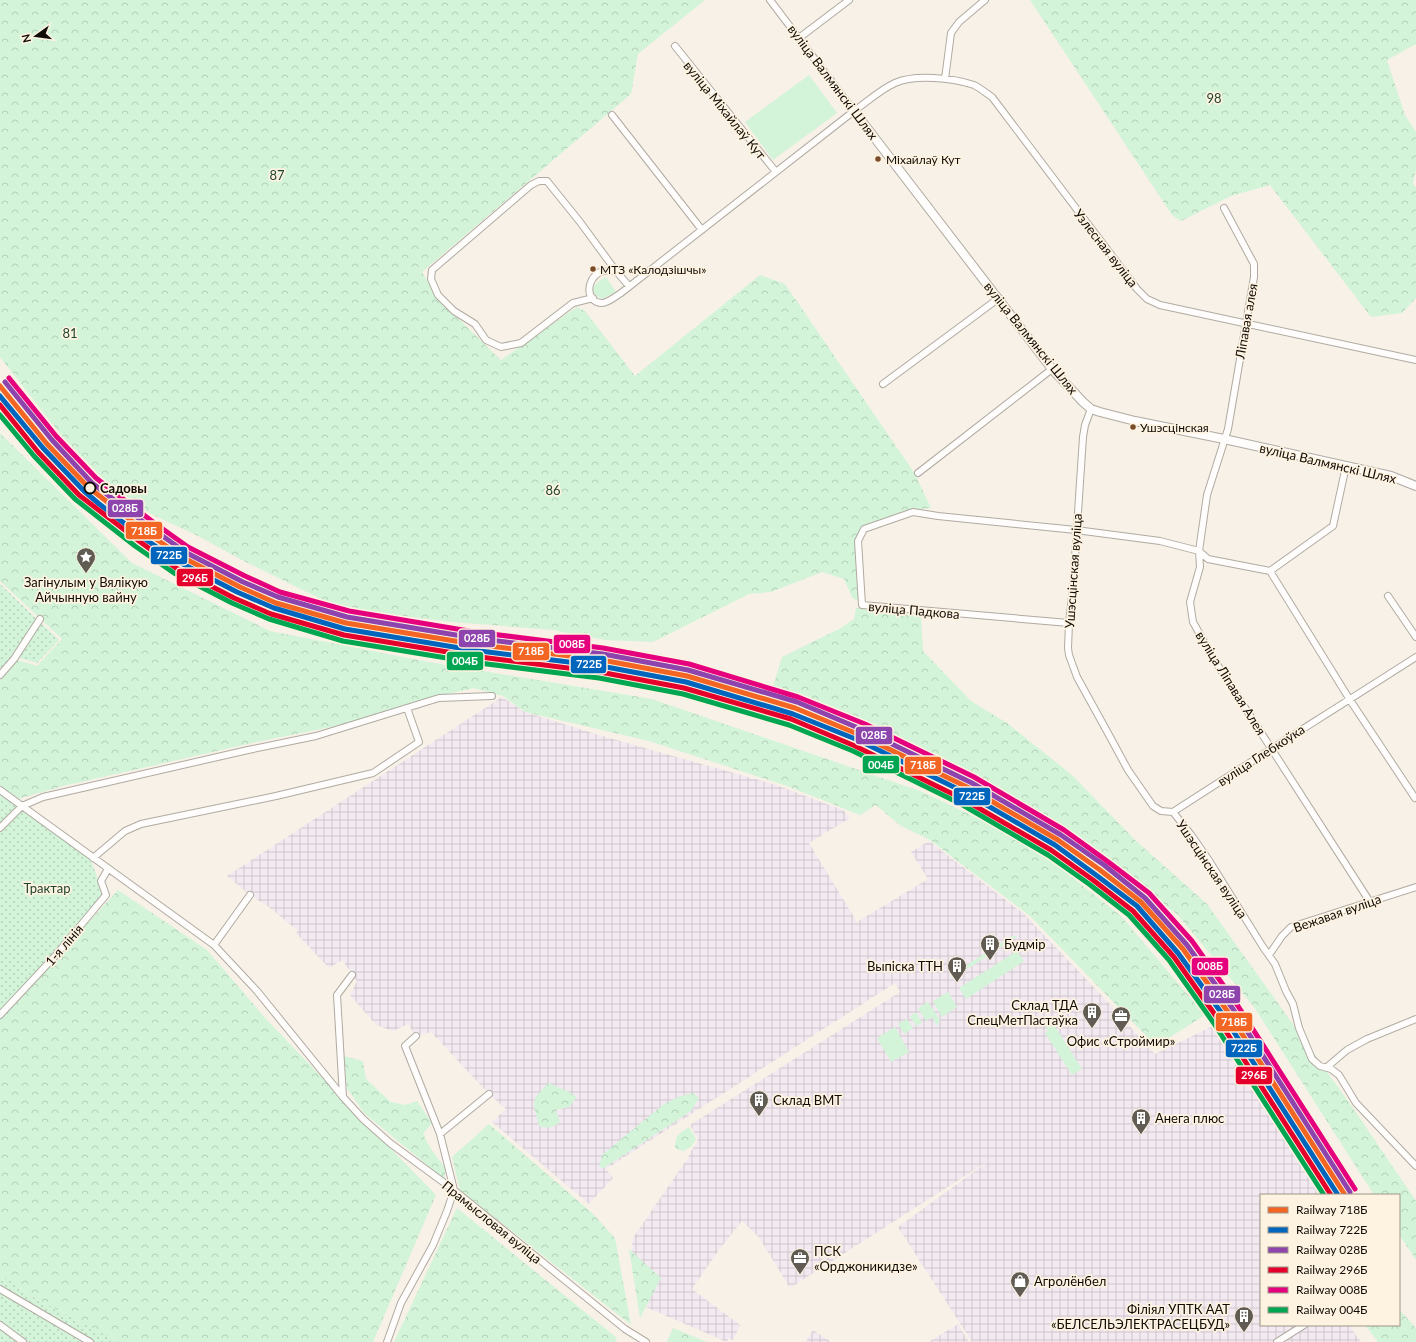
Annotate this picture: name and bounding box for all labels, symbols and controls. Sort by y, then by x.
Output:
north arrow [16,16,56,56]
street label: вуліца Валмянскі Шлях [785,21,882,143]
text: N [18,33,33,44]
street label: вуліца Міхайлаў Кут [681,58,770,163]
park label: 98 [1206,90,1222,106]
place label: Міхайлаў Кут [886,152,961,167]
marker: Міхайлаў Кут [873,154,883,164]
park label: 87 [269,167,285,183]
street label: Узлесная вуліца [1071,206,1141,290]
place label: МТЗ «Калодзішчы» [600,262,706,277]
marker: МТЗ «Калодзішчы» [588,264,598,274]
street label: вуліца Валмянскі Шлях [981,279,1082,398]
street label: Ліпавая алея [1231,282,1260,361]
park label: 81 [62,325,78,341]
place label: Ушэсцінская [1140,420,1209,435]
marker: Ушэсцінская [1128,422,1138,432]
street label: вуліца Валмянскі Шлях [1258,439,1398,487]
place label: Садовы [100,480,147,496]
marker: Садовы [83,481,97,495]
park label: 86 [545,482,561,498]
line badge: 028Б [107,499,144,518]
text: 028Б [112,501,138,514]
street label: Ушэсцінская вуліца [1061,513,1085,629]
line badge: 718Б [125,521,163,540]
text: 718Б [131,524,157,537]
place icon: Загінулым у Вялікую Айчынную вайну [75,546,97,574]
line badge: 722Б [150,546,188,565]
text: 722Б [156,548,182,561]
line badge: 296Б [176,568,214,587]
text: 296Б [182,571,208,584]
place label: Загінулым у Вялікую Айчынную вайну [24,574,148,605]
street label: вуліца Падкова [868,598,960,622]
street label: вуліца Ліпавая Алея [1193,628,1269,738]
line badge: 028Б [458,629,496,648]
text: 028Б [464,631,490,644]
line badge: 008Б [553,634,591,654]
text: 008Б [559,637,585,650]
line badge: 718Б [512,642,550,661]
text: 718Б [518,644,544,657]
line badge: 004Б [446,651,484,671]
text: 004Б [452,654,478,667]
line badge: 722Б [570,655,607,674]
text: 722Б [576,657,602,670]
street label: вуліца Глебкоўка [1214,721,1308,789]
line badge: 028Б [855,726,893,745]
text: 028Б [861,728,887,741]
line badge: 004Б [862,755,900,774]
line badge: 718Б [904,756,942,775]
text: 004Б [868,758,894,771]
text: 718Б [910,758,936,771]
line badge: 722Б [953,787,991,806]
text: 722Б [959,789,985,802]
street label: Ушэсцінская вуліца [1173,817,1251,921]
park label: Трактар [24,880,70,896]
street label: Вежавая вуліца [1291,890,1383,936]
street label: 1-я лінія [42,921,86,969]
building icon: Будмір [979,933,1001,961]
place label: Будмір [1004,936,1045,952]
building icon: Выпіска ТТН [946,955,968,983]
line badge: 008Б [1191,957,1229,976]
place label: Выпіска ТТН [867,958,943,974]
text: 008Б [1197,959,1223,972]
line badge: 028Б [1203,985,1241,1004]
text: 028Б [1209,987,1235,1000]
place label: Склад ТДА СпецМетПастаўка [967,997,1078,1028]
building icon: Склад ТДА СпецМетПастаўка [1081,1001,1103,1029]
office icon: Офис «Строймир» [1110,1005,1132,1033]
line badge: 718Б [1215,1012,1253,1032]
text: 718Б [1221,1015,1247,1028]
place label: Офис «Строймир» [1067,1033,1175,1049]
line badge: 722Б [1225,1039,1263,1058]
text: 722Б [1231,1041,1257,1054]
line badge: 296Б [1235,1066,1273,1085]
text: 296Б [1241,1068,1267,1081]
building icon: Склад BMT [748,1089,770,1117]
place label: Склад BMT [773,1092,842,1108]
building icon: Анега плюс [1130,1107,1152,1135]
place label: Анега плюс [1155,1110,1224,1126]
street label: Прамысловая вуліца [439,1177,545,1267]
legend [1260,1194,1400,1326]
text: Railway 718Б [1296,1202,1368,1217]
text: Railway 722Б [1296,1222,1368,1237]
text: Railway 028Б [1296,1242,1368,1257]
place label: ПСК «Орджоникидзе» [814,1243,918,1274]
office icon: ПСК «Орджоникидзе» [789,1247,811,1275]
text: Railway 296Б [1296,1262,1368,1277]
shop icon: Агролёнбел [1009,1270,1031,1298]
place label: Агролёнбел [1034,1273,1106,1289]
text: Railway 008Б [1296,1282,1368,1297]
place label: Філіял УПТК ААТ «БЕЛСЕЛЬЭЛЕКТРАСЕЦБУД» [1051,1301,1230,1332]
text: Railway 004Б [1296,1302,1368,1317]
building icon: Філіял УПТК ААТ «БЕЛСЕЛЬЭЛЕКТРАСЕЦБУД» [1233,1305,1255,1333]

